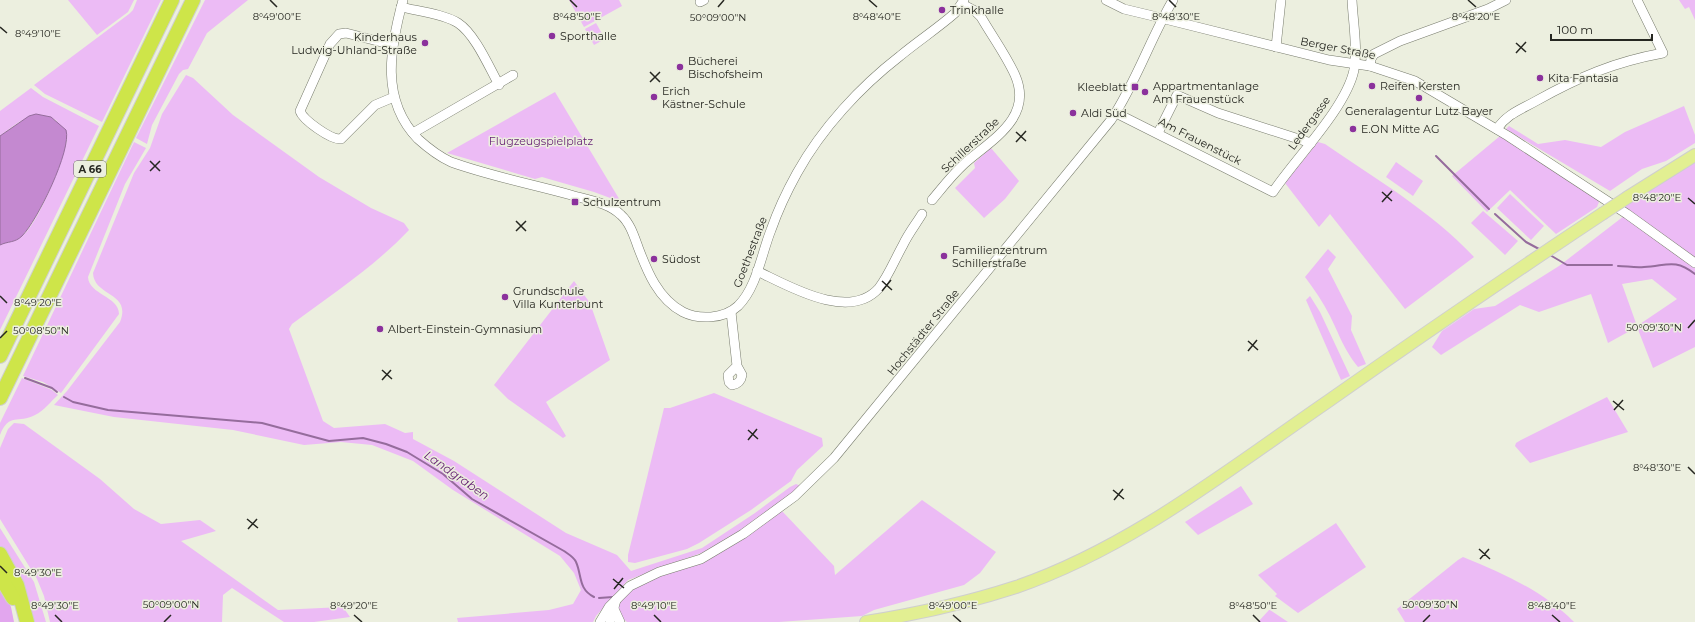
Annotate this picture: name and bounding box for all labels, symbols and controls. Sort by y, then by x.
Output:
place label: Trinkhalle [950,3,1004,17]
marker: Trinkhalle [937,5,947,15]
text: 8°49'00"E [253,10,302,23]
text: 8°48'50"E [553,10,601,23]
text: 8°48'40"E [853,10,902,23]
text: 8°48'30"E [1152,10,1200,23]
text: 8°48'20"E [1452,10,1500,23]
text: 50°09'00"N [690,11,746,24]
scale bar [1551,16,1652,42]
text: 100 m [1557,22,1593,37]
text: 8°49'10"E [15,27,61,40]
place label: Sporthalle [560,29,617,43]
place label: Kinderhaus Ludwig-Uhland-Straße [291,30,418,57]
marker: Sporthalle [547,31,557,41]
street label: Berger Straße [1299,34,1377,62]
marker: Kinderhaus Ludwig-Uhland-Straße [420,38,430,48]
place label: Bücherei Bischofsheim [688,54,763,81]
marker: Bücherei Bischofsheim [675,62,685,72]
place label: Kita Fantasia [1548,71,1619,85]
marker: Kita Fantasia [1535,73,1545,83]
place label: Appartmentanlage Am Frauenstück [1153,79,1259,106]
place label: Reifen Kersten [1380,79,1460,93]
place label: Kleeblatt [1077,80,1128,94]
marker: Reifen Kersten [1367,81,1377,91]
marker: Kleeblatt [1130,82,1140,92]
place label: Erich Kästner-Schule [662,84,746,111]
marker: Appartmentanlage Am Frauenstück [1140,87,1150,97]
marker: Erich Kästner-Schule [649,92,659,102]
street label: Ledergasse [1285,93,1333,153]
marker: Generalagentur Lutz Bayer [1414,93,1424,103]
place label: Generalagentur Lutz Bayer [1345,104,1493,118]
place label: Aldi Süd [1081,106,1127,120]
marker: Aldi Süd [1068,108,1078,118]
street label: Schillerstraße [938,114,1002,176]
street label: Am Frauenstück [1156,114,1244,168]
place label: E.ON Mitte AG [1361,122,1439,136]
marker: E.ON Mitte AG [1348,124,1358,134]
park label: Flugzeugspielplatz [489,134,594,148]
road number: A 66 [74,161,106,177]
text: 8°48'20"E [1633,191,1681,204]
place label: Schulzentrum [583,195,661,209]
marker: Schulzentrum [570,197,580,207]
street label: Goethestraße [730,214,770,289]
place label: Familienzentrum Schillerstraße [952,243,1047,270]
marker: Familienzentrum Schillerstraße [939,251,949,261]
place label: Südost [662,252,701,266]
marker: Südost [649,254,659,264]
place label: Grundschule Villa Kunterbunt [513,284,604,311]
street label: Hochstädter Straße [884,286,962,378]
marker: Grundschule Villa Kunterbunt [500,292,510,302]
text: 8°49'20"E [14,296,62,309]
text: 50°09'30"N [1626,321,1682,334]
place label: Albert-Einstein-Gymnasium [388,322,542,336]
text: 50°08'50"N [13,324,69,337]
marker: Albert-Einstein-Gymnasium [375,324,385,334]
water label: Landgraben [422,447,492,503]
text: 8°48'30"E [1633,461,1681,474]
text: 8°49'30"E [14,566,62,579]
text: 50°09'00"N [143,598,199,611]
text: 50°09'30"N [1402,598,1458,611]
text: 8°49'30"E [31,599,79,612]
text: 8°49'20"E [330,599,378,612]
text: 8°49'10"E [631,599,677,612]
text: 8°49'00"E [929,599,978,612]
text: 8°48'50"E [1229,599,1277,612]
text: 8°48'40"E [1528,599,1577,612]

